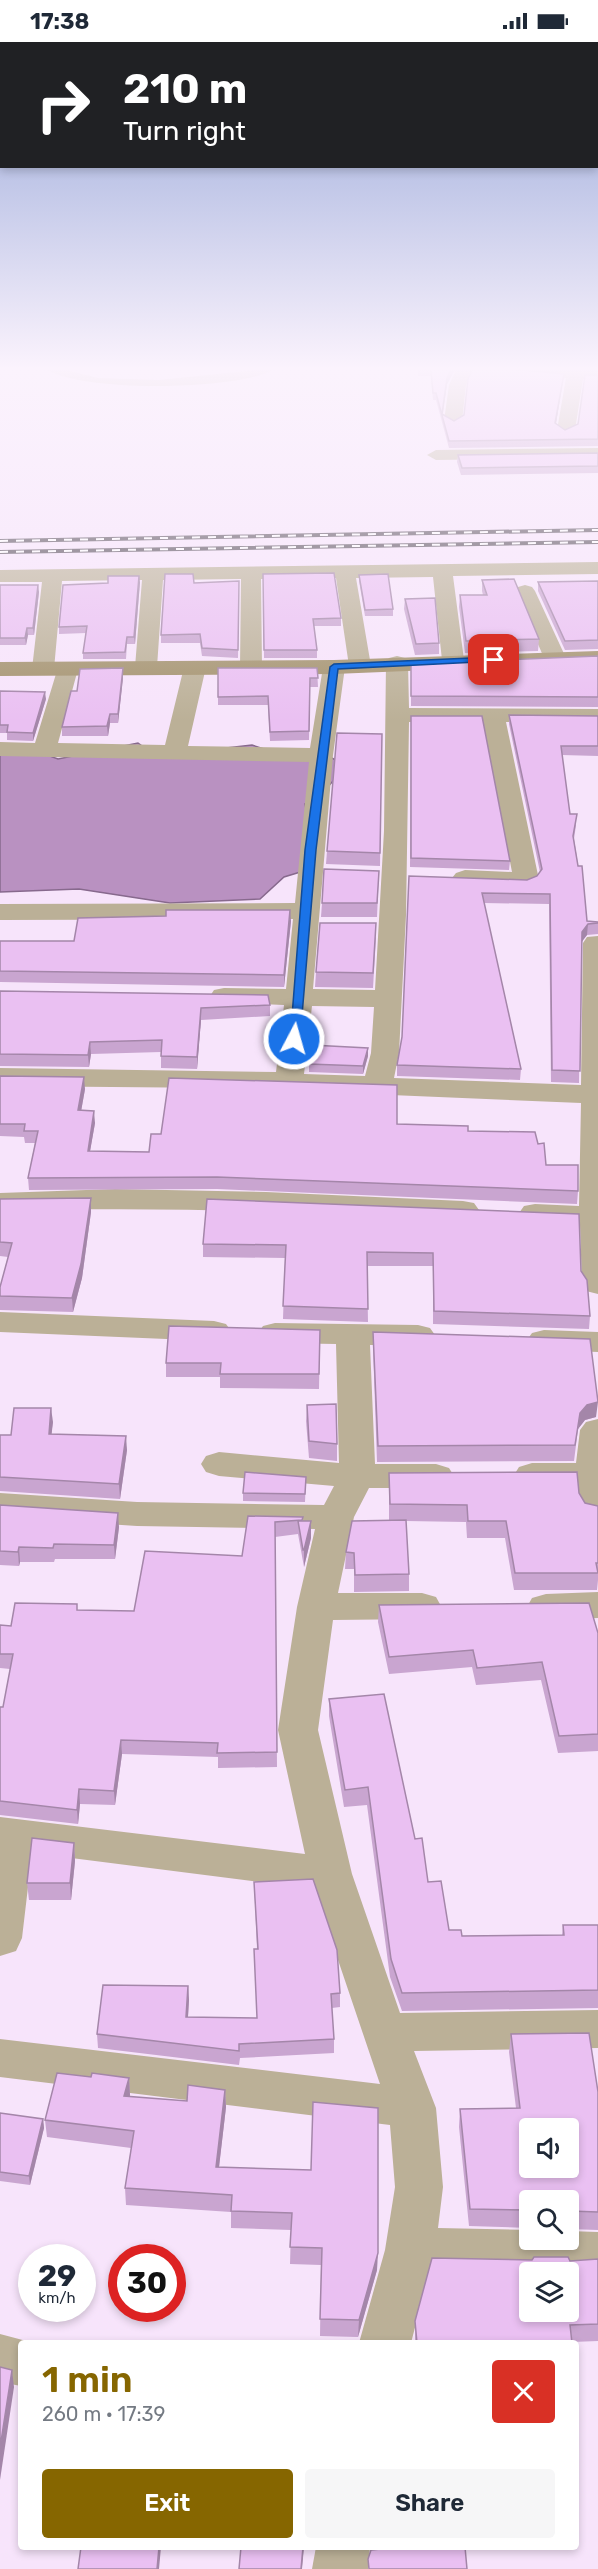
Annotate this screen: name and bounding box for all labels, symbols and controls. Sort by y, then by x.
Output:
text: 17:38 [30,8,89,35]
text: 210 m [123,64,247,114]
icon: right [24,66,102,144]
text: Turn right [123,115,246,147]
pin [468,634,519,685]
icon: arrive [477,643,510,676]
position arrow [262,1007,326,1071]
map controls [519,2118,579,2322]
button: sound [519,2118,579,2178]
button: search [519,2190,579,2250]
speed limit sign: 30 [108,2244,186,2322]
text: 29 [38,2258,76,2294]
button: layers [519,2262,579,2322]
text: km/h [38,2289,76,2307]
text: 1 min [42,2358,133,2401]
button: close [492,2360,555,2423]
text: 260 m · 17:39 [42,2402,165,2426]
button: Exit [42,2469,293,2538]
button: Share [305,2469,555,2538]

